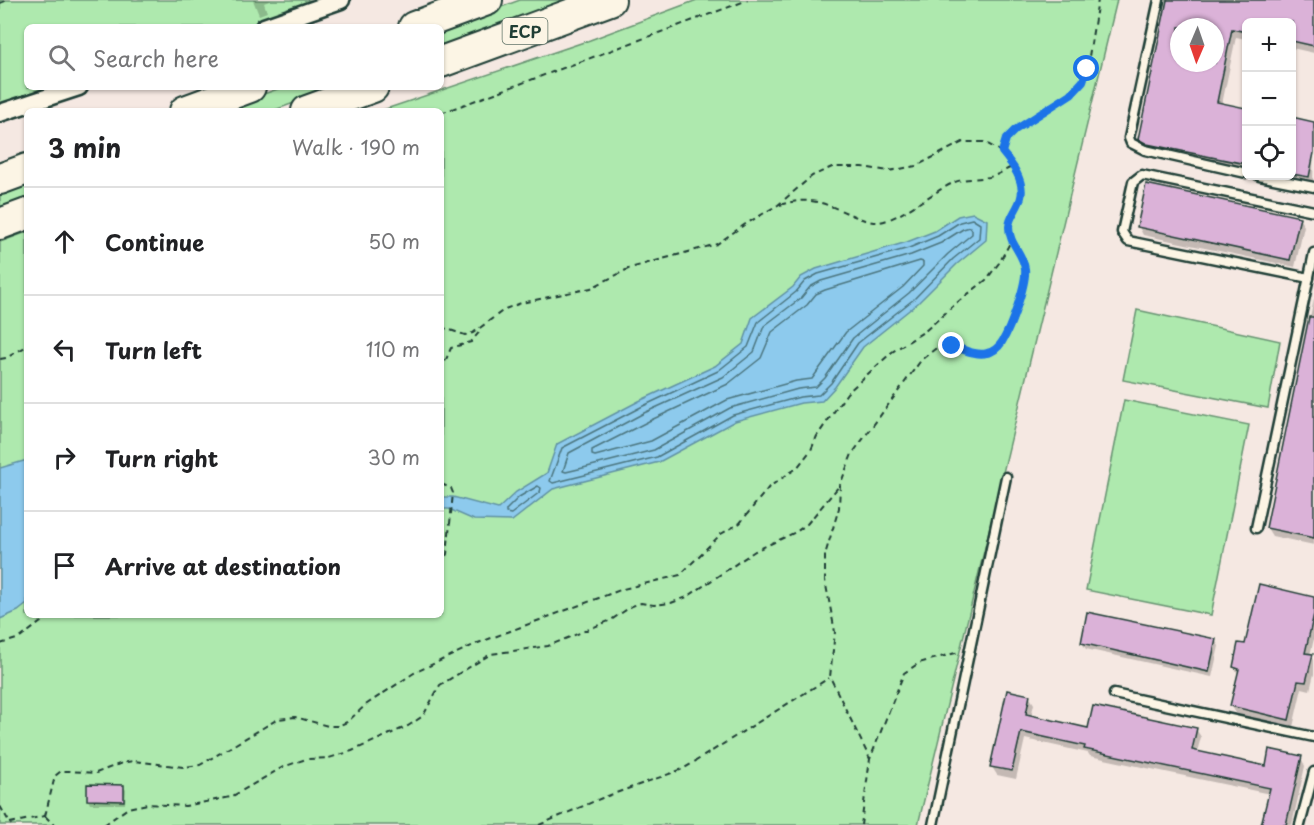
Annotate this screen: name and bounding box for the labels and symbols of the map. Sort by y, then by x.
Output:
road number: ECP [502,18,548,44]
north arrow [1170,18,1224,72]
route start [1073,55,1099,81]
route end [938,332,964,358]

